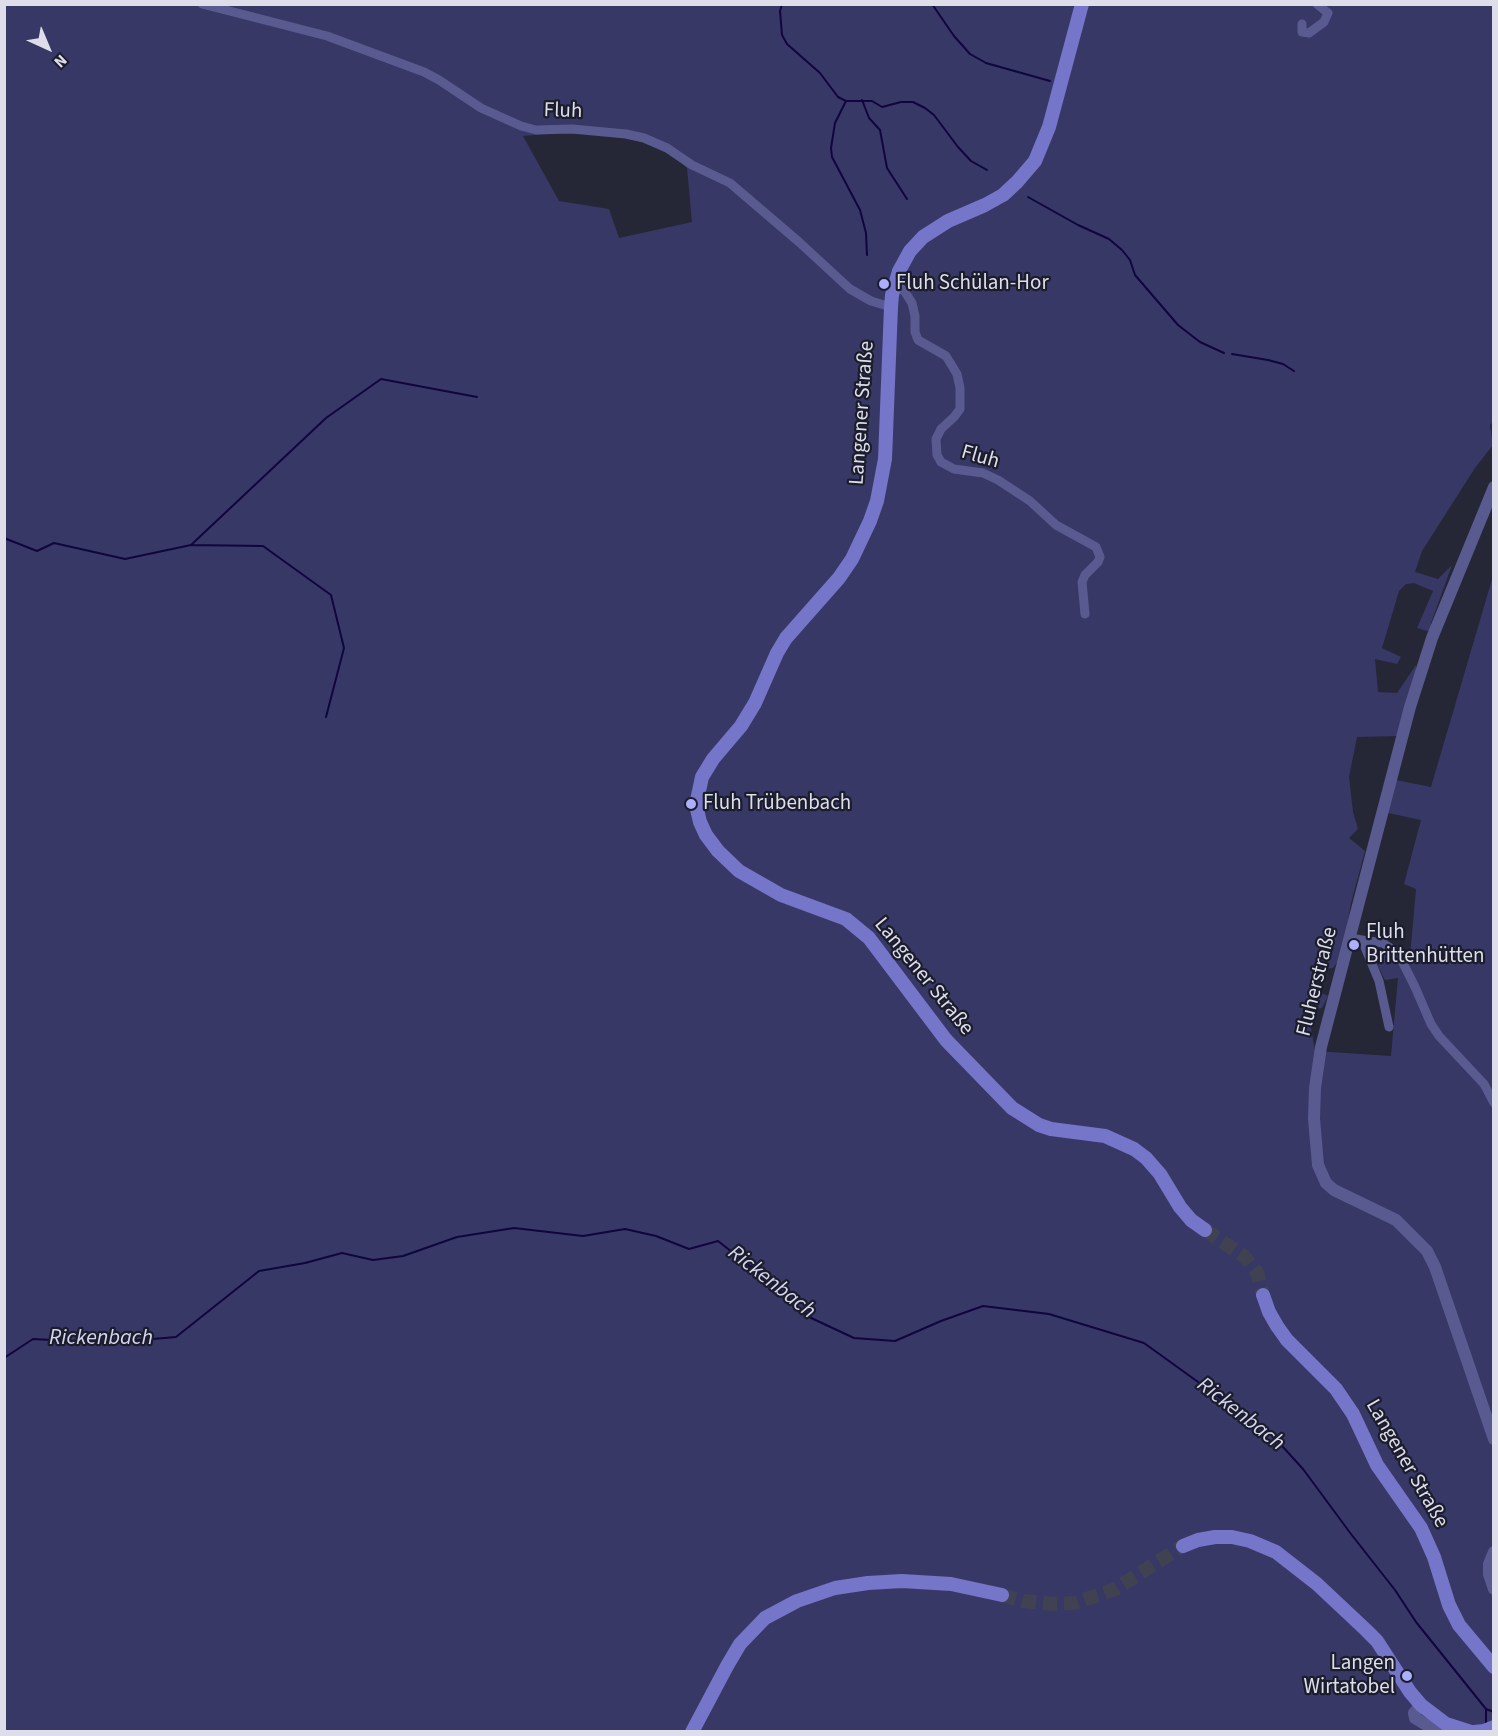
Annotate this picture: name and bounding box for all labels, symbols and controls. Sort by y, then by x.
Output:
north arrow [18,18,78,78]
text: N [49,49,72,73]
street label: Fluh [543,99,583,125]
place label: Fluh Schülan-Hor [896,271,1049,297]
marker: Fluh Schülan-Hor [877,277,891,291]
street label: Langener Straße [845,340,881,486]
street label: Fluh [958,441,1002,475]
place label: Fluh Trübenbach [703,791,851,817]
marker: Fluh Trübenbach [684,797,698,811]
street label: Langener Straße [868,913,978,1041]
place label: Fluh Brittenhütten [1366,920,1484,970]
street label: Fluherstraße [1292,925,1344,1039]
marker: Fluh Brittenhütten [1347,938,1361,952]
water label: Rickenbach [722,1241,820,1325]
water label: Rickenbach [49,1326,153,1352]
water label: Rickenbach [1191,1373,1289,1457]
street label: Langener Straße [1359,1395,1453,1533]
place label: Langen Wirtatobel [1304,1651,1395,1701]
marker: Langen Wirtatobel [1400,1669,1414,1683]

